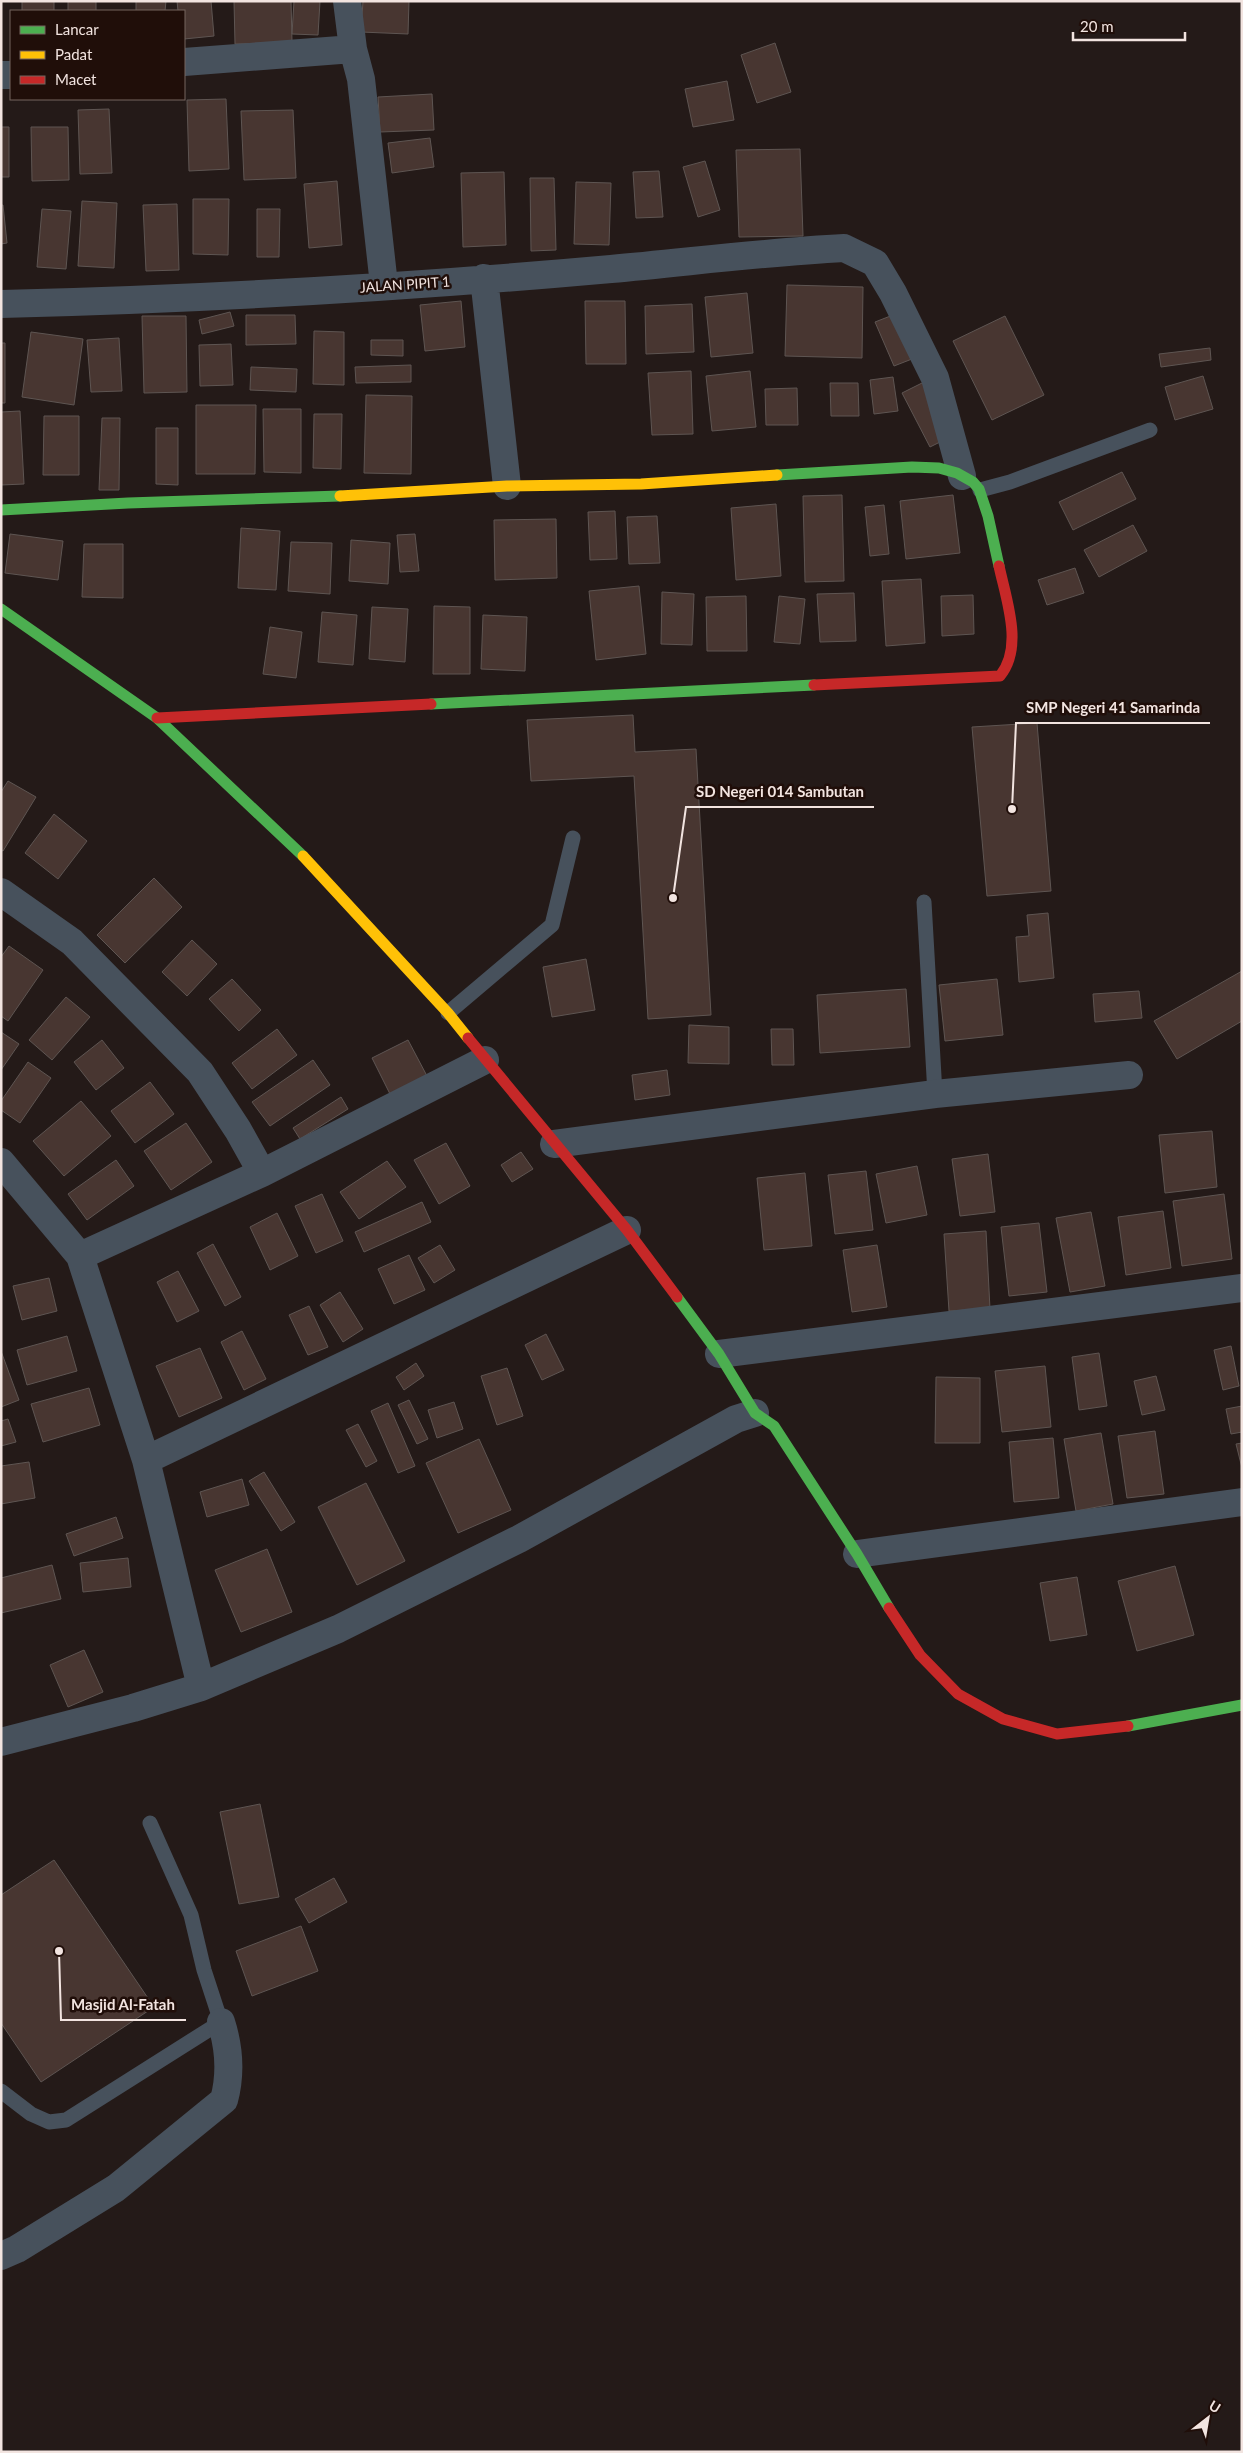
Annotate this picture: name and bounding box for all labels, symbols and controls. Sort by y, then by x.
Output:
legend [10,10,185,100]
scale bar [1073,10,1186,42]
text: 20 m [1080,17,1114,35]
text: Lancar [55,20,99,38]
text: Padat [55,45,93,63]
text: Macet [55,70,97,88]
street label: JALAN PIPIT 1 [359,272,451,296]
callout: SMP Negeri 41 Samarinda [1016,693,1210,723]
text: SMP Negeri 41 Samarinda [1026,698,1200,716]
callout: SD Negeri 014 Sambutan [686,777,874,807]
text: SD Negeri 014 Sambutan [696,782,864,800]
callout: Masjid Al-Fatah [61,1990,186,2020]
text: Masjid Al-Fatah [71,1995,175,2013]
north arrow [1183,2393,1233,2443]
text: U [1206,2396,1224,2416]

